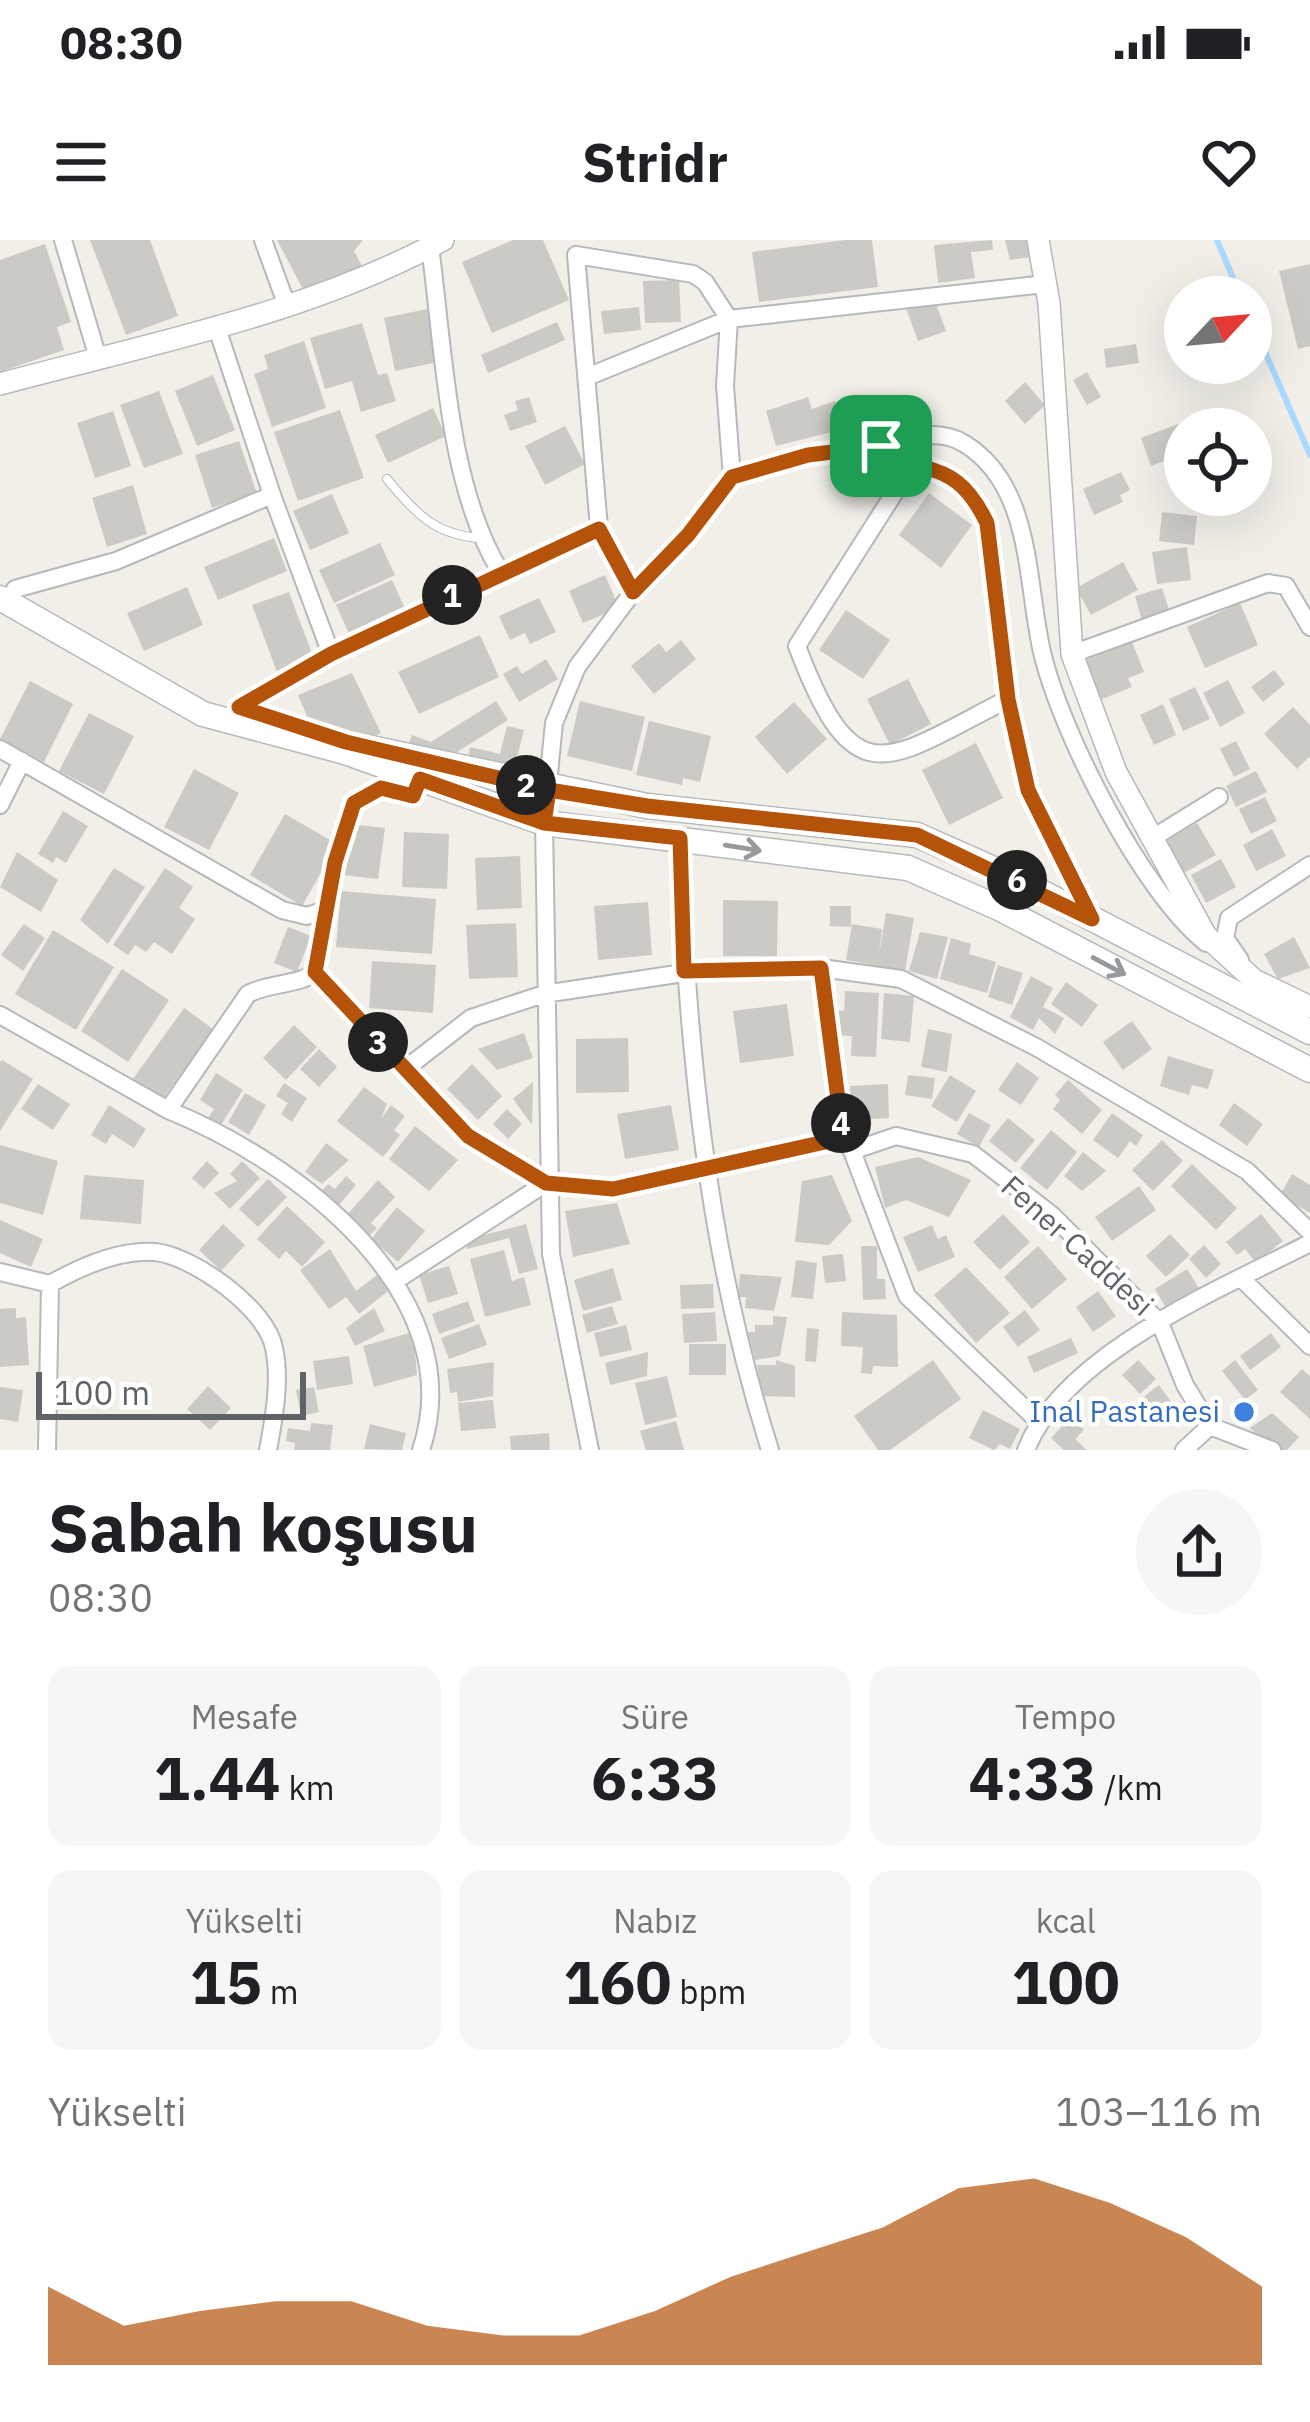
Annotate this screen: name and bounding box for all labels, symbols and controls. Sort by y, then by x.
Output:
text: 08:30 [60,13,183,71]
text: Stridr [582,127,728,197]
icon: menu [48,129,114,195]
icon: heart [1196,129,1262,195]
north arrow [1164,276,1272,384]
map controls [1164,276,1272,516]
pin [830,395,932,497]
button: locate [1164,408,1272,516]
icon: arrive [848,413,914,479]
pin: 1 [422,565,482,625]
text: 1 [442,573,462,616]
pin: 2 [496,755,556,815]
text: 2 [516,763,536,806]
one-way arrow [723,837,762,860]
pin: 6 [987,850,1047,910]
text: 6 [1007,858,1027,901]
one-way arrow [1091,955,1126,978]
pin: 3 [348,1012,408,1072]
text: 3 [368,1020,388,1063]
pin: 4 [811,1093,871,1153]
text: 4 [831,1101,851,1144]
street label: Fener Caddesi [994,1166,1162,1324]
scale bar [36,1366,306,1419]
text: 100 m [54,1371,150,1414]
place label: Inal Pastanesi [1029,1391,1220,1430]
marker: Inal Pastanesi [1231,1399,1257,1425]
text: Sabah koşusu [48,1484,478,1570]
button: share [1136,1489,1262,1615]
text: 08:30 [48,1572,153,1623]
text: Mesafe [191,1695,298,1738]
text: Süre [621,1695,689,1738]
text: Tempo [1015,1695,1116,1738]
text: 1.44 [154,1738,281,1817]
text: 6:33 [591,1738,719,1817]
text: 4:33 [968,1738,1096,1817]
text: km [281,1766,335,1809]
text: /km [1096,1766,1163,1809]
text: Yükselti [186,1899,303,1942]
text: Nabız [613,1899,697,1942]
text: kcal [1036,1899,1096,1942]
text: 15 [190,1942,262,2021]
text: 160 [564,1942,672,2021]
text: 100 [1012,1942,1120,2021]
text: m [262,1970,299,2013]
text: bpm [672,1970,746,2013]
text: Yükselti [48,2086,187,2137]
text: 103–116 m [1055,2086,1262,2137]

